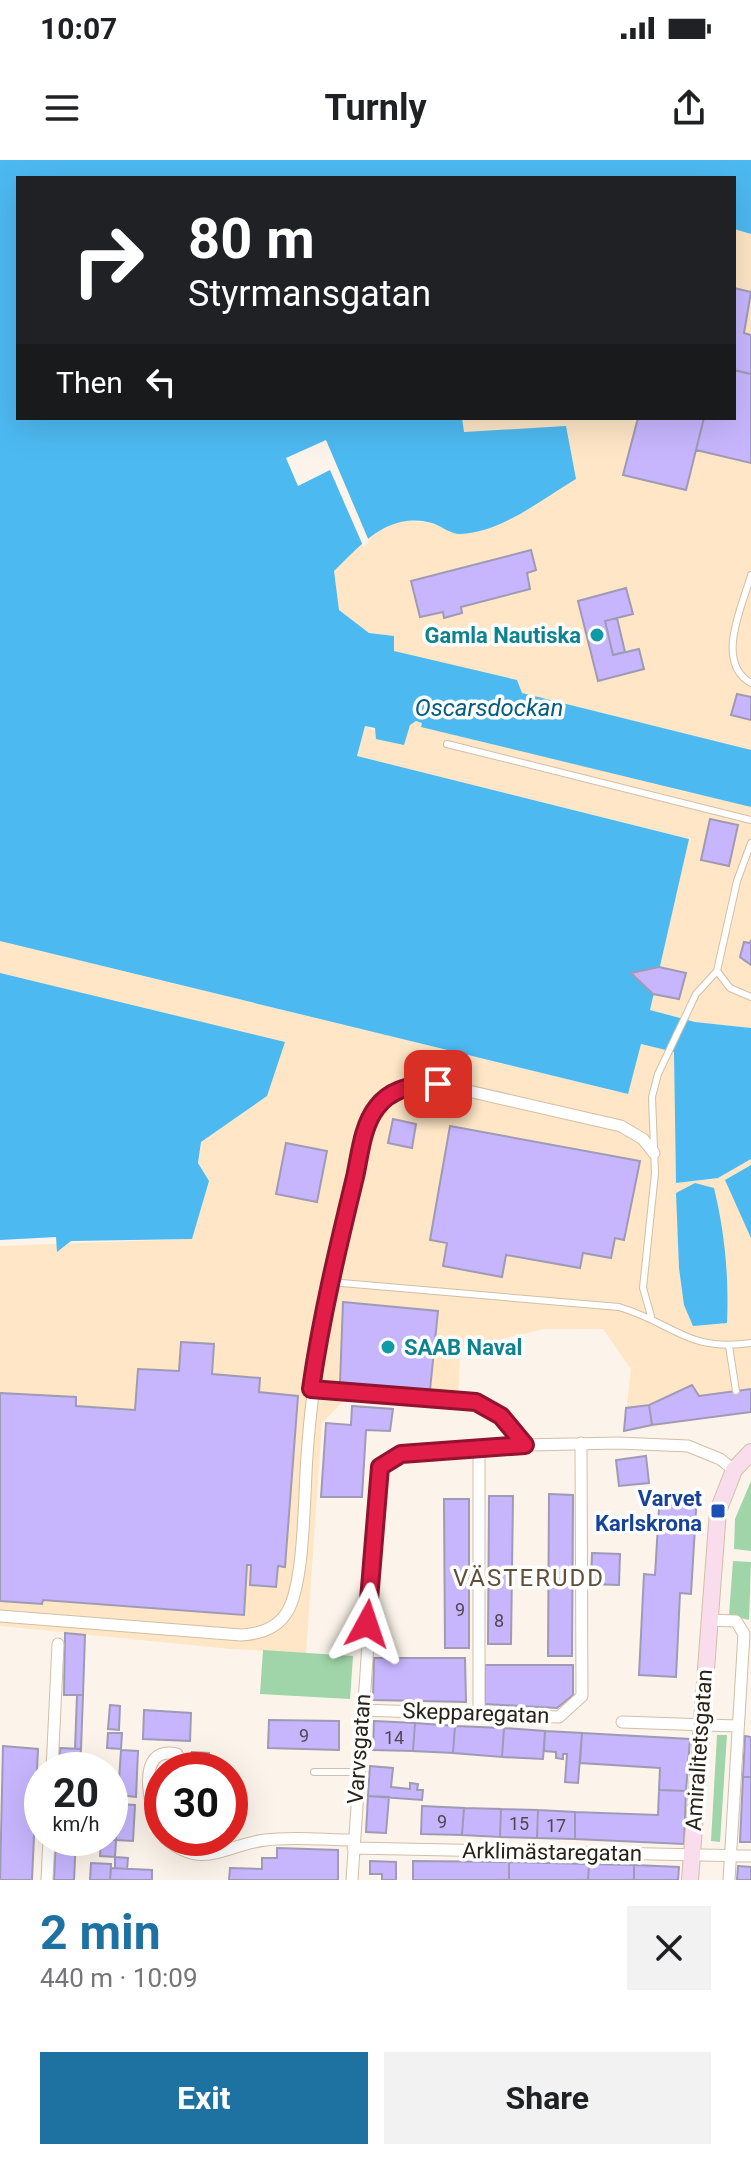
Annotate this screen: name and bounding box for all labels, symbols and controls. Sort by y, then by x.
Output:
text: 10:07 [40,11,117,46]
icon: menu [40,86,84,130]
icon: share [667,86,711,130]
text: Turnly [324,87,427,129]
text: 80 m [188,206,315,272]
icon: right [56,208,160,312]
text: Styrmansgatan [188,273,431,315]
icon: left [139,360,183,404]
text: Then [56,365,123,400]
place label: Gamla Nautiska [424,623,581,648]
marker: Gamla Nautiska [588,626,606,644]
water label: Oscarsdockan [415,694,563,722]
pin [404,1050,472,1118]
icon: arrive [416,1062,460,1106]
place label: SAAB Naval [404,1335,522,1360]
marker: SAAB Naval [379,1338,397,1356]
place label: Varvet Karlskrona [595,1486,703,1536]
marker: Varvet Karlskrona [709,1502,727,1520]
district label: VÄSTERUDD [453,1564,605,1592]
position arrow [325,1582,409,1666]
house number: 9 [455,1599,465,1620]
house number: 8 [494,1610,504,1631]
street label: Amiralitetsgatan [681,1668,717,1832]
street label: Varvsgatan [343,1693,375,1805]
street label: Skepparegatan [402,1698,550,1728]
house number: 9 [299,1725,309,1746]
house number: 14 [384,1727,404,1748]
speed limit sign: 30 [144,1752,248,1856]
text: 20 [53,1770,99,1817]
house number: 9 [437,1811,447,1832]
text: km/h [53,1812,99,1836]
house number: 15 [509,1813,529,1834]
house number: 17 [546,1815,566,1836]
street label: Arklimästaregatan [462,1838,642,1866]
text: 2 min [40,1904,161,1961]
button: close [627,1906,711,1990]
text: 440 m · 10:09 [40,1963,198,1993]
button: Exit [40,2052,368,2144]
button: Share [384,2052,711,2144]

